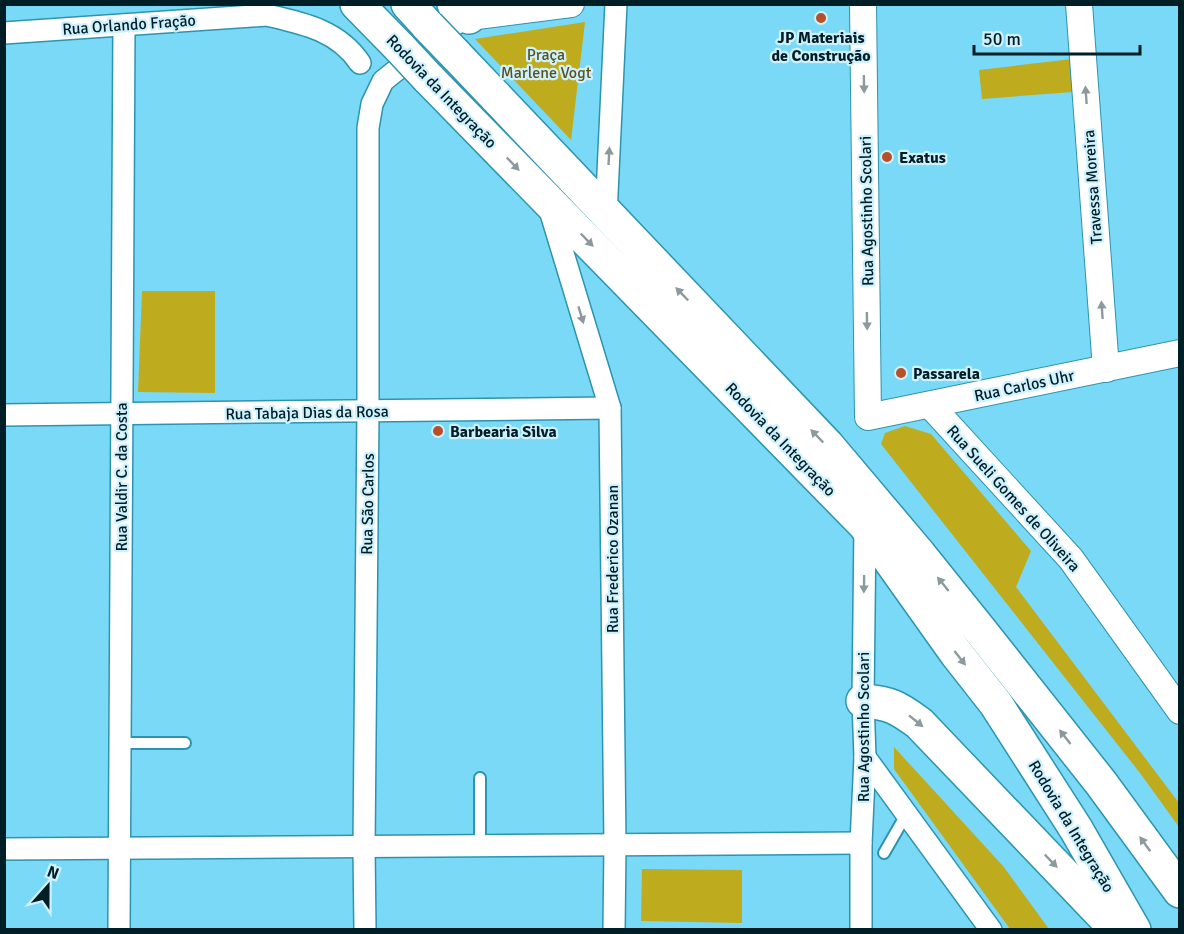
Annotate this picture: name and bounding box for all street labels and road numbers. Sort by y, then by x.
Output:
street label: Rua Orlando Fração [62,10,196,40]
street label: Rodovia da Integração [382,31,501,153]
street label: Travessa Moreira [1079,129,1107,245]
street label: Rua Agostinho Scolari [856,136,878,286]
street label: Rua Carlos Uhr [972,366,1076,406]
street label: Rodovia da Integração [721,379,840,501]
street label: Rua Valdir C. da Costa [112,402,132,552]
street label: Rua Tabaja Dias da Rosa [225,402,389,424]
street label: Rua Sueli Gomes de Oliveira [942,421,1084,576]
street label: Rua São Carlos [357,453,379,555]
street label: Rua Frederico Ozanan [603,485,623,633]
street label: Rua Agostinho Scolari [854,652,874,802]
street label: Rodovia da Integração [1024,757,1118,896]

